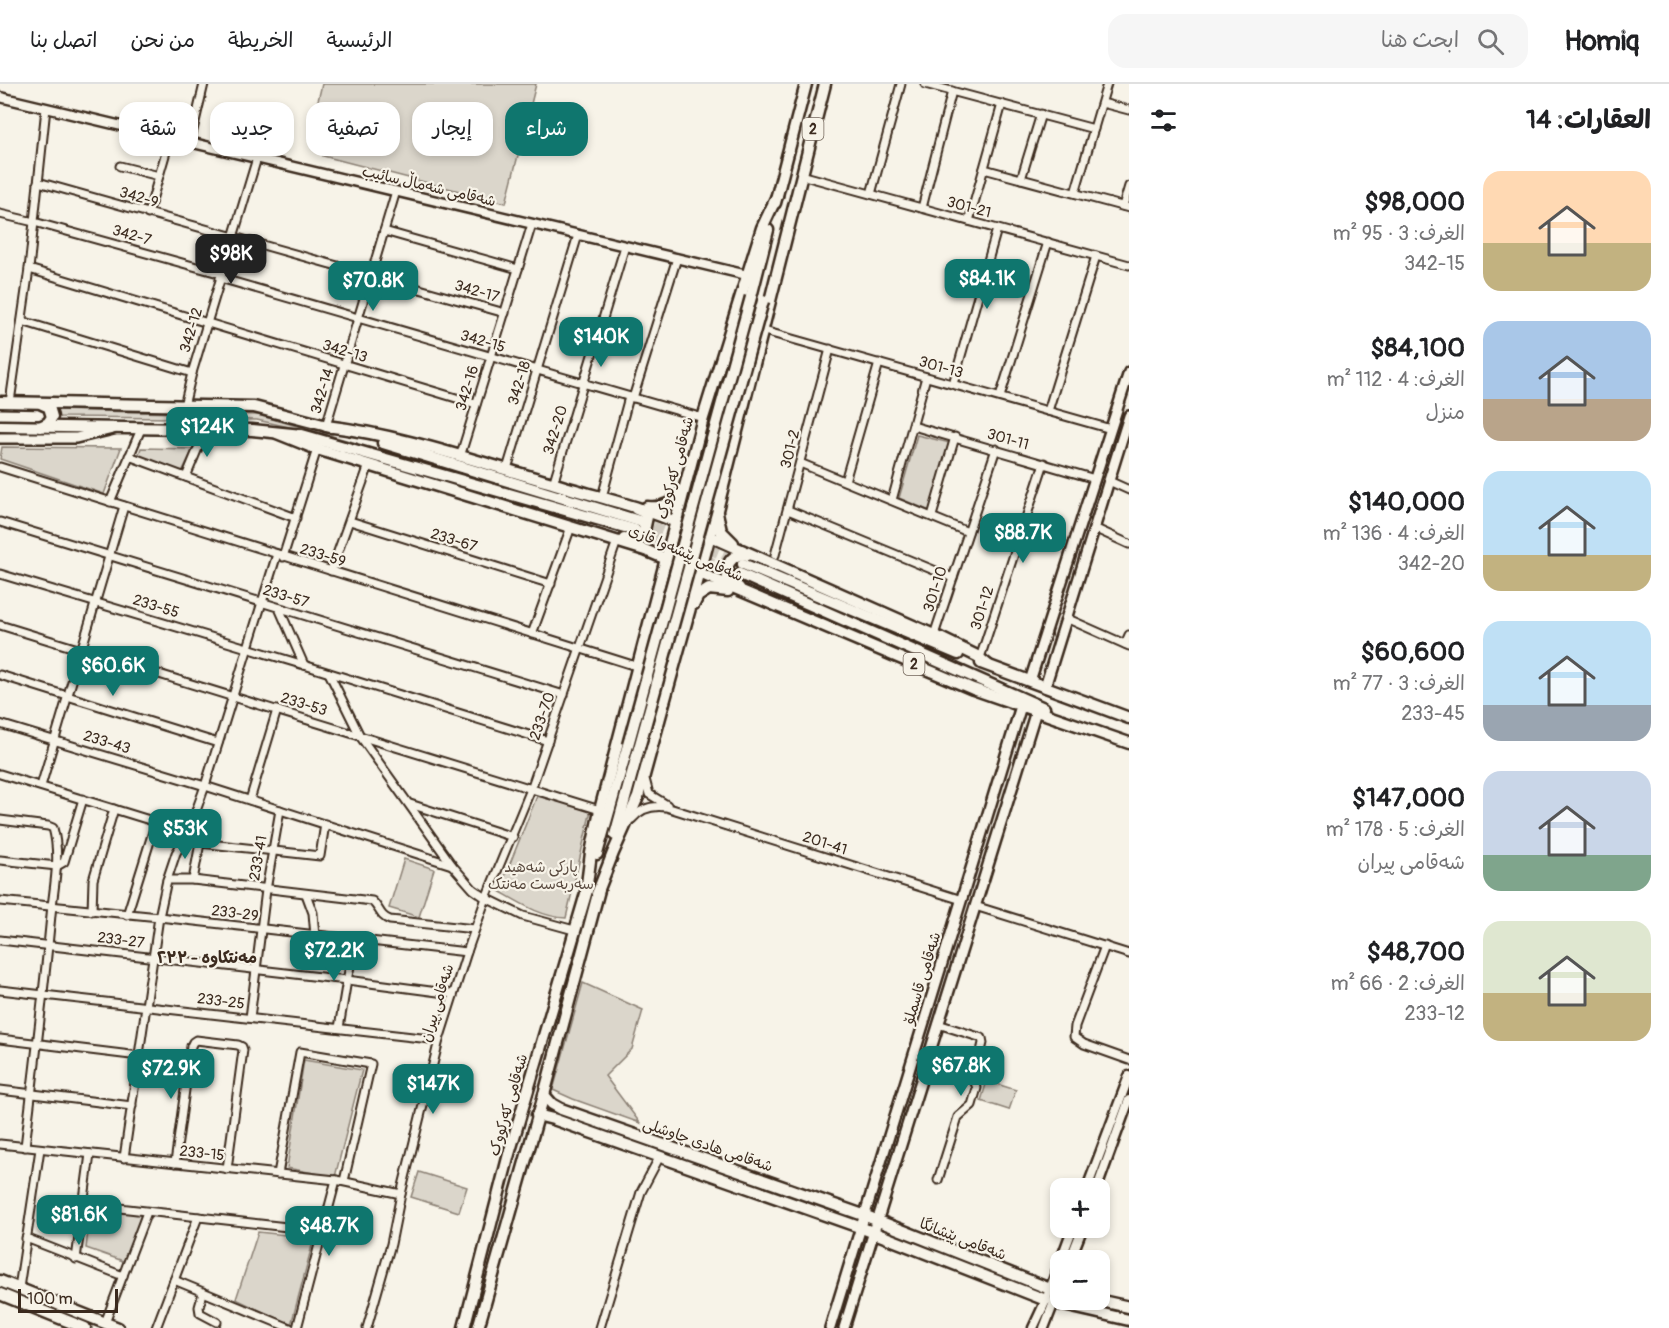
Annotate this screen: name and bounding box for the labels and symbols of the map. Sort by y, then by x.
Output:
road number: 2 [802,118,824,140]
street label: شەقامی شەماڵ سائیب [360,160,498,211]
street label: 342-9 [117,183,161,212]
street label: 301-21 [945,192,993,222]
street label: 342-7 [110,221,154,250]
pin: $98K [195,234,267,285]
pin: $84.1K [938,259,1036,310]
pin: $70.8K [324,261,422,312]
street label: 342-17 [452,276,501,307]
street label: 342-12 [176,305,207,355]
pin: $140K [559,317,643,368]
street label: 342-15 [458,326,508,357]
street label: 342-13 [320,336,370,367]
street label: 301-13 [917,352,965,383]
street label: 342-18 [504,358,535,408]
street label: 342-16 [452,363,483,413]
street label: 342-14 [307,366,338,416]
street label: 342-20 [539,403,572,457]
pin: $124K [165,407,249,458]
street label: شەقامی کەرکووک [653,415,698,522]
street label: 301-11 [985,424,1031,454]
street label: 301-2 [777,428,804,470]
pin: $88.7K [974,513,1072,564]
street label: شەقامی پێشەوا قازی [626,521,746,586]
street label: 233-67 [428,524,479,557]
street label: 233-59 [298,540,348,571]
street label: 301-10 [919,564,952,614]
street label: 233-57 [261,581,311,612]
street label: 301-12 [966,584,998,633]
street label: 233-55 [130,590,181,622]
pin: $60.6K [64,646,162,697]
road number: 2 [904,653,924,675]
street label: 233-53 [278,688,329,721]
street label: 233-70 [525,690,559,743]
street label: 233-43 [81,726,133,759]
pin: $53K [149,809,221,860]
street label: 201-41 [800,827,849,860]
street label: 233-41 [245,834,272,882]
park label: پارکی شەهید سەربەست مەنتک [488,858,594,894]
street label: 233-29 [210,901,260,926]
street label: 233-27 [96,928,146,953]
street label: شەقامی قاسملۆ [899,930,945,1027]
pin: $72.2K [285,931,383,982]
district label: مەنتکاوە - ٢٣٣ [157,948,257,968]
street label: شەقامی پیران [417,962,458,1044]
street label: 233-25 [196,989,246,1014]
pin: $67.8K [912,1046,1010,1097]
pin: $72.9K [122,1049,220,1100]
street label: شەقامی کەرکووک [485,1052,532,1158]
pin: $147K [391,1064,475,1115]
street label: شەقامی هادی چاوشلی [640,1114,775,1177]
street label: 233-15 [179,1142,225,1165]
pin: $81.6K [30,1195,128,1246]
pin: $48.7K [280,1206,378,1257]
street label: شەقامی پێشانگا [917,1214,1009,1265]
scale bar [18,1286,118,1314]

